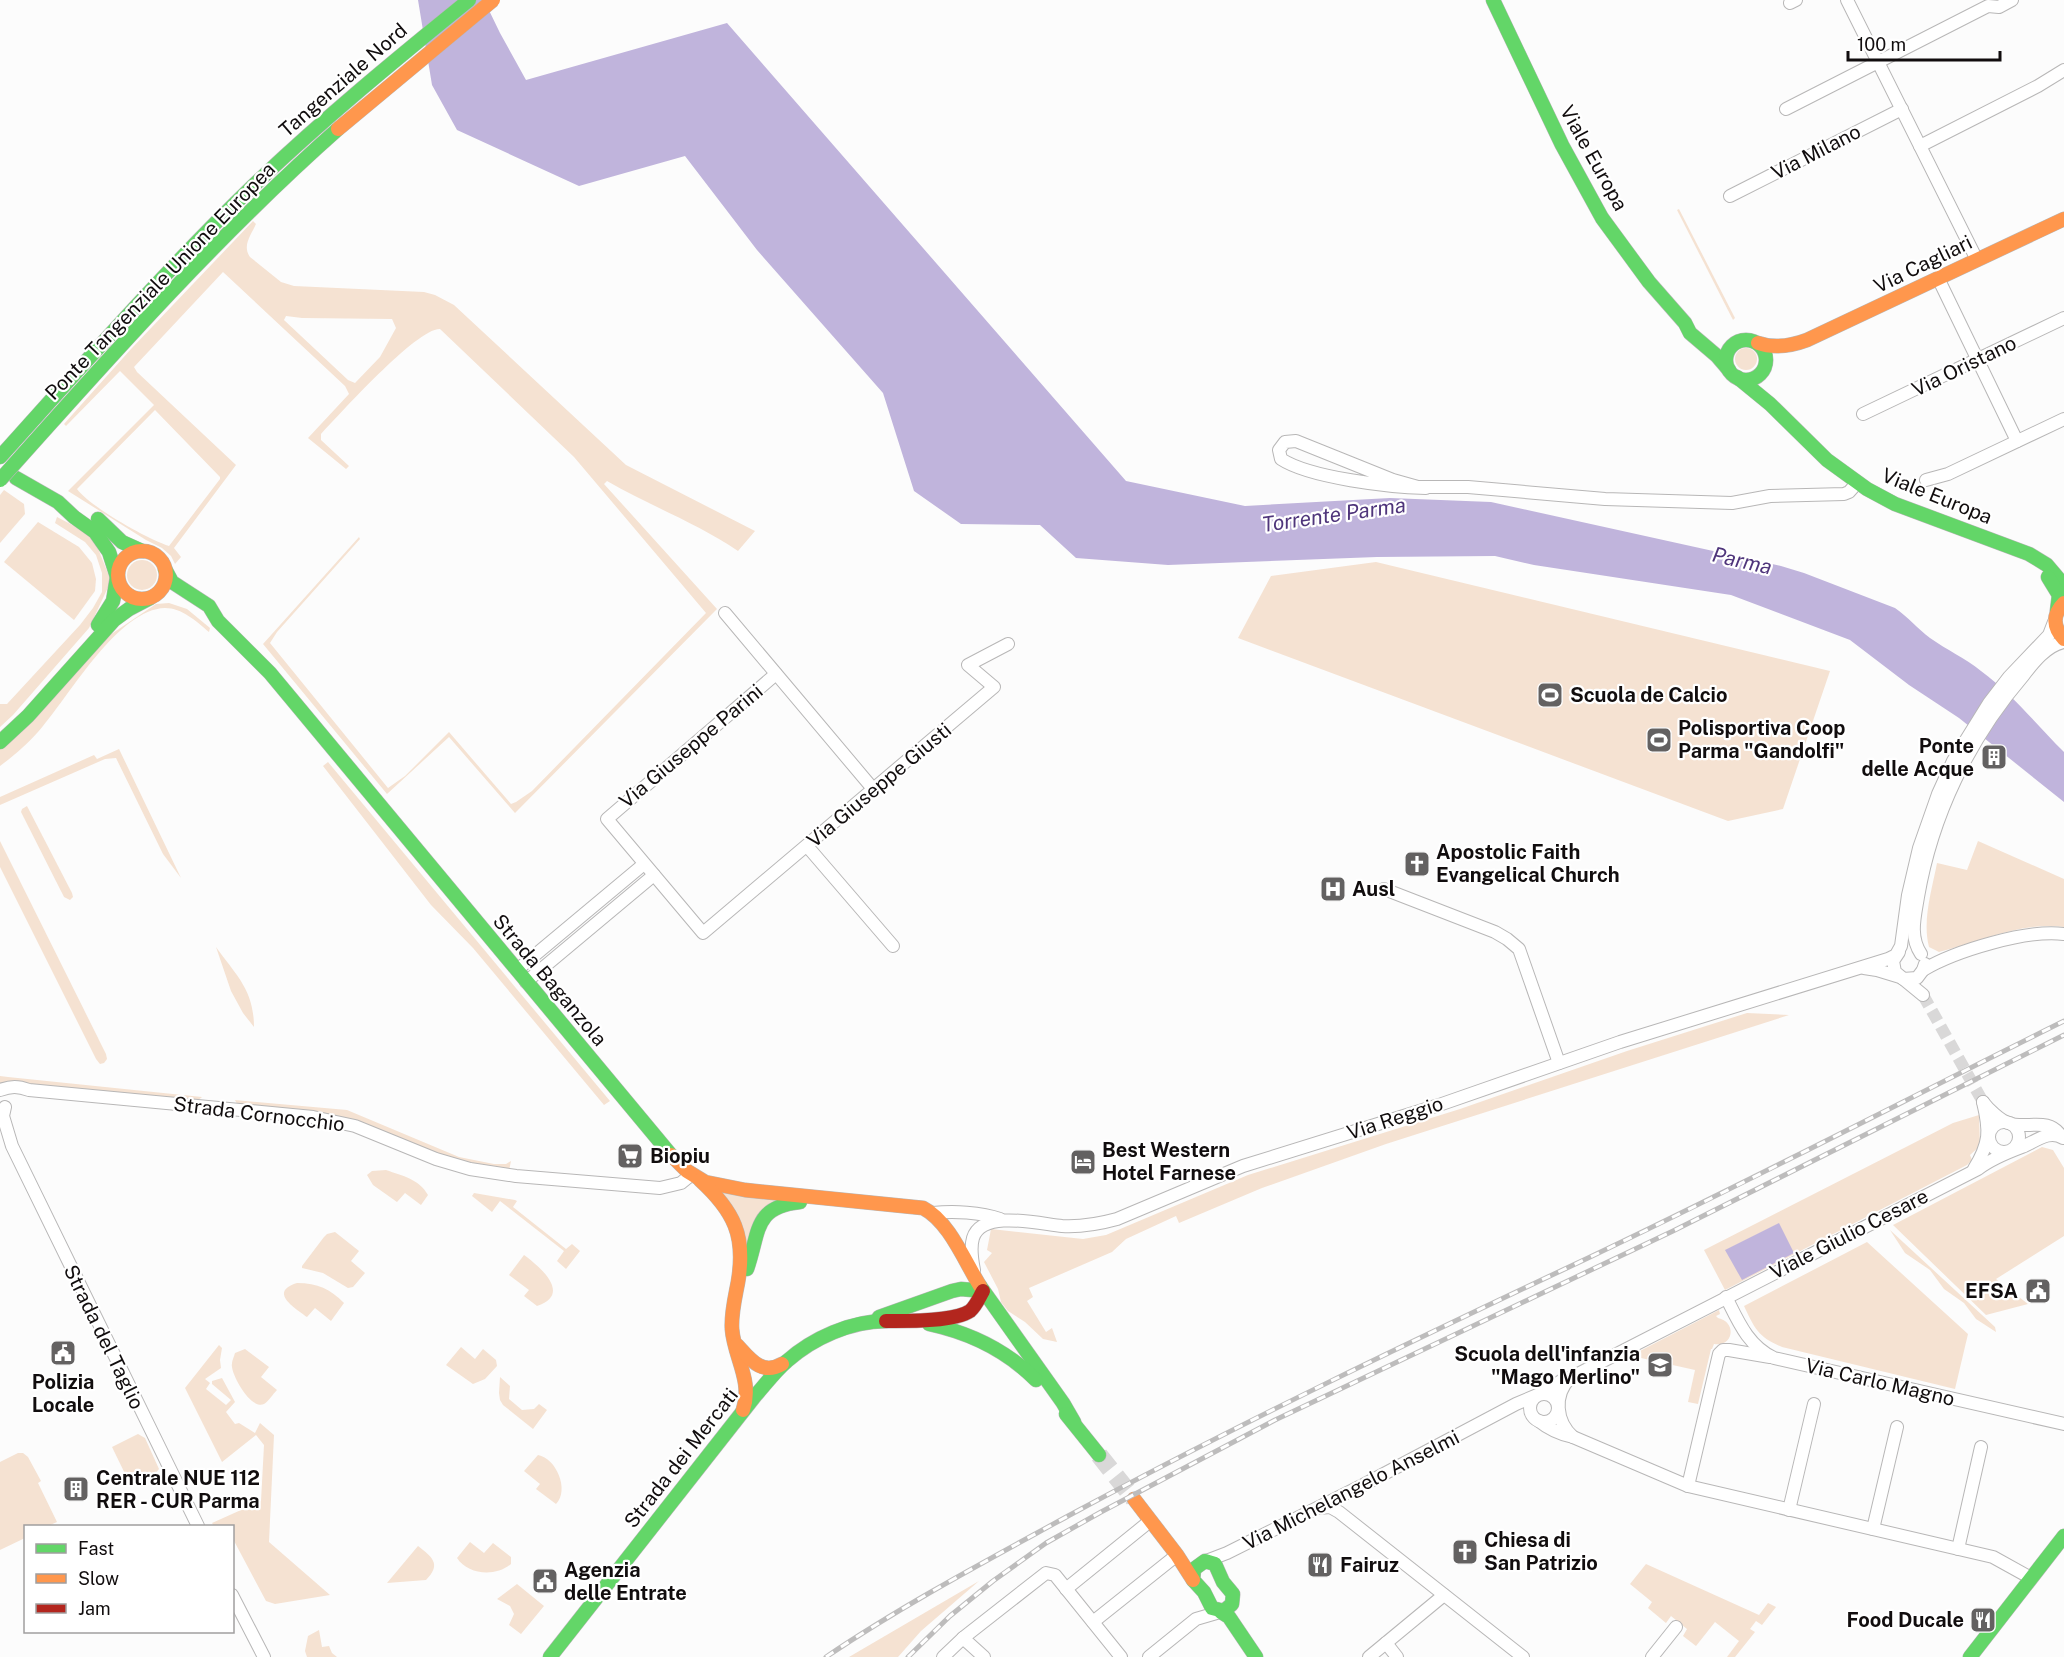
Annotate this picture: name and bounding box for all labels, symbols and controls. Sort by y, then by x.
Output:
street label: Tangenziale Nord [274,18,412,142]
scale bar [1848,24,2000,62]
text: 100 m [1857,34,1906,55]
street label: Viale Europa [1555,101,1633,215]
street label: Via Milano [1767,119,1865,185]
street label: Ponte Tangenziale Unione Europea [40,157,280,405]
street label: Via Cagliari [1870,230,1976,298]
street label: Via Oristano [1908,330,2020,402]
street label: Viale Europa [1878,463,1996,529]
water label: Torrente Parma [1261,492,1407,537]
water label: Parma [1710,542,1774,579]
street label: Via Giuseppe Parini [614,679,768,813]
sports icon: Scuola de Calcio [1535,680,1565,710]
place label: Scuola de Calcio [1570,683,1727,707]
place label: Polisportiva Coop Parma "Gandolfi" [1678,716,1845,763]
street label: Via Giuseppe Giusti [802,718,956,852]
sports icon: Polisportiva Coop Parma "Gandolfi" [1644,725,1674,755]
place label: Ponte delle Acque [1861,734,1974,781]
building icon: Ponte delle Acque [1979,742,2009,772]
place label: Apostolic Faith Evangelical Church [1436,840,1620,887]
church icon: Apostolic Faith Evangelical Church [1402,849,1432,879]
hospital icon: Ausl [1318,874,1348,904]
place label: Ausl [1352,877,1395,901]
street label: Strada Baganzola [488,909,612,1051]
street label: Via Reggio [1344,1091,1446,1145]
street label: Strada Cornocchio [172,1092,346,1136]
place label: Best Western Hotel Farnese [1102,1138,1236,1185]
supermarket icon: Biopiu [615,1141,645,1171]
place label: Biopiu [650,1144,710,1168]
hotel icon: Best Western Hotel Farnese [1068,1147,1098,1177]
street label: Viale Giulio Cesare [1766,1184,1932,1284]
street label: Strada del Taglio [59,1261,149,1413]
public building icon: EFSA [2023,1276,2053,1306]
place label: EFSA [1965,1279,2018,1303]
public building icon: Polizia Locale [48,1338,78,1368]
place label: Scuola dell'infanzia "Mago Merlino" [1454,1342,1640,1389]
school or university icon: Scuola dell'infanzia "Mago Merlino" [1645,1350,1675,1380]
street label: Via Carlo Magno [1803,1353,1957,1411]
place label: Polizia Locale [32,1370,94,1417]
street label: Strada dei Mercati [619,1383,743,1533]
street label: Via Michelangelo Anselmi [1239,1425,1463,1555]
place label: Centrale NUE 112 RER - CUR Parma [96,1466,260,1513]
building icon: Centrale NUE 112 RER - CUR Parma [61,1474,91,1504]
legend [24,1525,234,1633]
place label: Chiesa di San Patrizio [1484,1528,1598,1575]
church icon: Chiesa di San Patrizio [1450,1537,1480,1567]
text: Fast [78,1538,114,1559]
restaurant icon: Fairuz [1305,1550,1335,1580]
place label: Fairuz [1340,1553,1399,1577]
place label: Agenzia delle Entrate [564,1558,687,1605]
public building icon: Agenzia delle Entrate [530,1566,560,1596]
text: Slow [78,1568,119,1589]
text: Jam [78,1598,111,1619]
restaurant icon: Food Ducale [1968,1605,1998,1635]
place label: Food Ducale [1846,1608,1964,1632]

